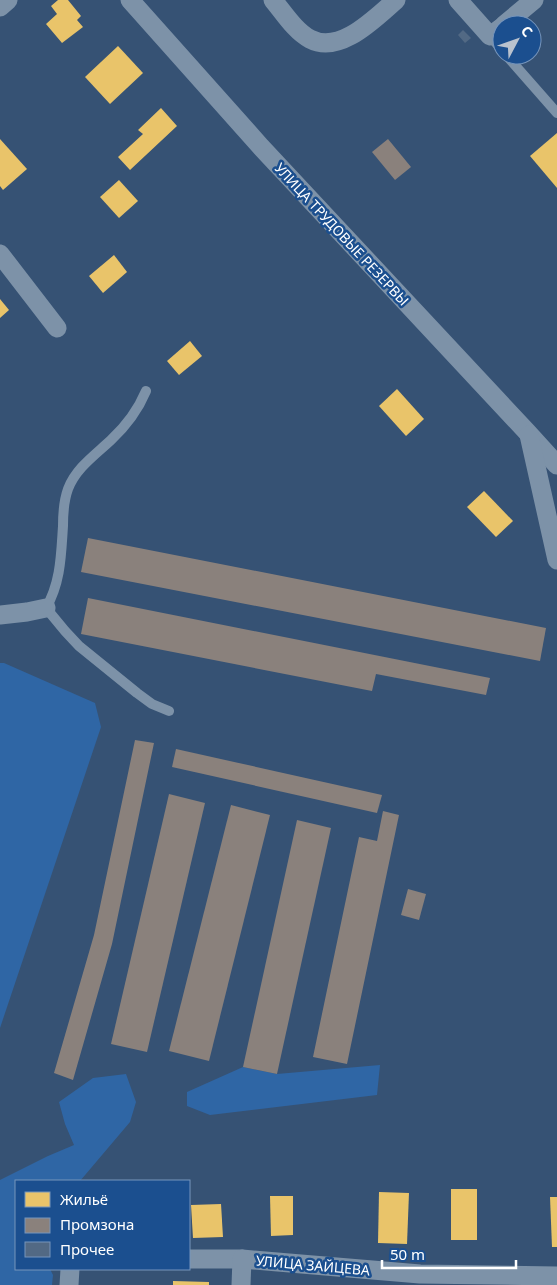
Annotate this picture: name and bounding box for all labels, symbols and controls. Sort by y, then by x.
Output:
north arrow [492,15,542,65]
text: С [517,22,537,41]
street label: УЛИЦА ТРУДОВЫЕ РЕЗЕРВЫ [271,159,413,309]
legend [15,1180,190,1270]
text: Жильё [60,1189,108,1209]
text: Промзона [60,1214,134,1234]
scale bar [382,1238,516,1270]
text: Прочее [60,1239,114,1259]
text: 50 m [390,1244,425,1264]
street label: УЛИЦА ЗАЙЦЕВА [255,1251,371,1279]

